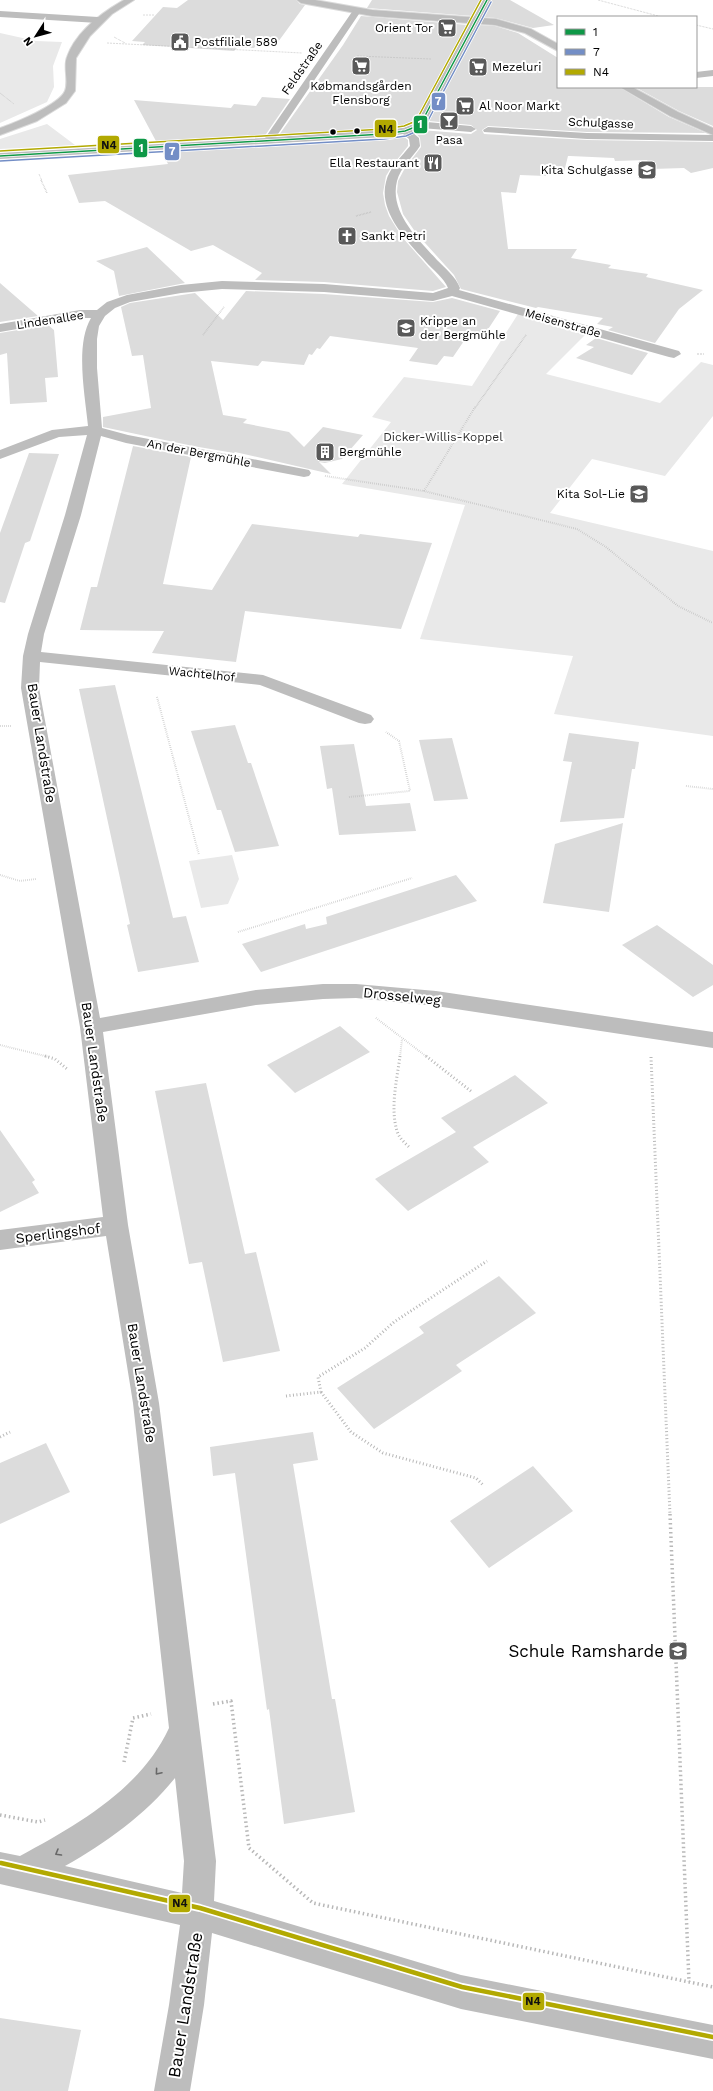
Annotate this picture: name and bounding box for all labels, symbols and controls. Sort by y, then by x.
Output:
north arrow [16,16,56,56]
legend [557,16,697,88]
supermarket icon: Orient Tor [436,17,458,39]
place label: Orient Tor [375,21,433,35]
text: 1 [593,25,598,39]
public building icon: Postfiliale 589 [169,31,191,53]
text: N [21,34,36,49]
place label: Postfiliale 589 [194,35,278,49]
street label: Feldstraße [278,39,326,97]
text: 7 [593,45,600,59]
supermarket icon: Købmandsgården Flensborg [350,55,372,77]
supermarket icon: Mezeluri [467,56,489,78]
place label: Mezeluri [492,60,541,74]
text: N4 [593,65,609,79]
place label: Købmandsgården Flensborg [310,79,412,107]
line badge: 7 [431,92,446,111]
text: 7 [435,95,442,108]
supermarket icon: Al Noor Markt [454,95,476,117]
place label: Al Noor Markt [479,99,560,113]
bar icon: Pasa [438,110,460,132]
line badge: 1 [413,115,428,134]
street label: Schulgasse [568,115,634,131]
text: 1 [418,118,422,131]
line badge: N4 [374,119,397,138]
text: N4 [378,123,394,136]
unlabelled marker [352,126,362,136]
unlabelled marker [328,127,338,137]
place label: Pasa [435,133,463,147]
line badge: N4 [97,135,120,154]
line badge: 1 [133,138,148,158]
text: N4 [101,139,117,152]
text: 1 [139,142,143,155]
line badge: 7 [164,142,180,161]
text: 7 [169,145,176,158]
restaurant icon: Ella Restaurant [422,152,444,174]
place label: Ella Restaurant [329,156,419,170]
school or university icon: Kita Schulgasse [636,159,658,181]
place label: Kita Schulgasse [541,163,633,177]
church icon: Sankt Petri [336,225,358,247]
place label: Sankt Petri [361,229,426,243]
street label: Meisenstraße [524,305,603,341]
street label: Lindenallee [15,308,85,332]
place label: Krippe an der Bergmühle [420,314,506,342]
school or university icon: Krippe an der Bergmühle [395,317,417,339]
park label: Dicker-Willis-Koppel [383,430,503,444]
street label: An der Bergmühle [146,436,252,470]
building icon: Bergmühle [314,441,336,463]
place label: Bergmühle [339,445,402,459]
school or university icon: Kita Sol-Lie [628,483,650,505]
place label: Kita Sol-Lie [557,487,625,501]
street label: Wachtelhof [168,664,236,684]
street label: Bauer Landstraße [25,682,59,804]
street label: Drosselweg [362,984,442,1008]
street label: Bauer Landstraße [79,1001,111,1123]
street label: Sperlingshof [15,1220,102,1246]
street label: Bauer Landstraße [125,1322,159,1444]
school or university icon: Schule Ramsharde [667,1640,689,1662]
place label: Schule Ramsharde [508,1641,664,1661]
one-way arrow [156,1768,163,1775]
one-way arrow [55,1849,62,1856]
line badge: N4 [168,1894,191,1913]
text: N4 [172,1897,188,1910]
street label: Bauer Landstraße [164,1931,206,2079]
line badge: N4 [522,1992,545,2011]
text: N4 [525,1995,541,2008]

